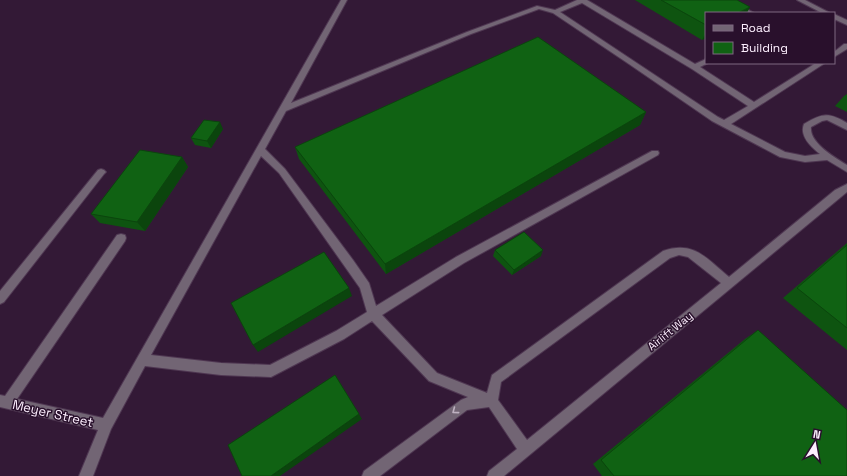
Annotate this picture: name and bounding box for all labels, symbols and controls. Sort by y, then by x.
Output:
legend [705,12,835,64]
text: Road [741,20,770,36]
text: Building [741,40,788,56]
street label: Airlift Way [645,309,695,353]
street label: Meyer Street [11,396,95,431]
one-way arrow [453,406,460,413]
north arrow [795,424,835,464]
text: N [812,427,822,442]

